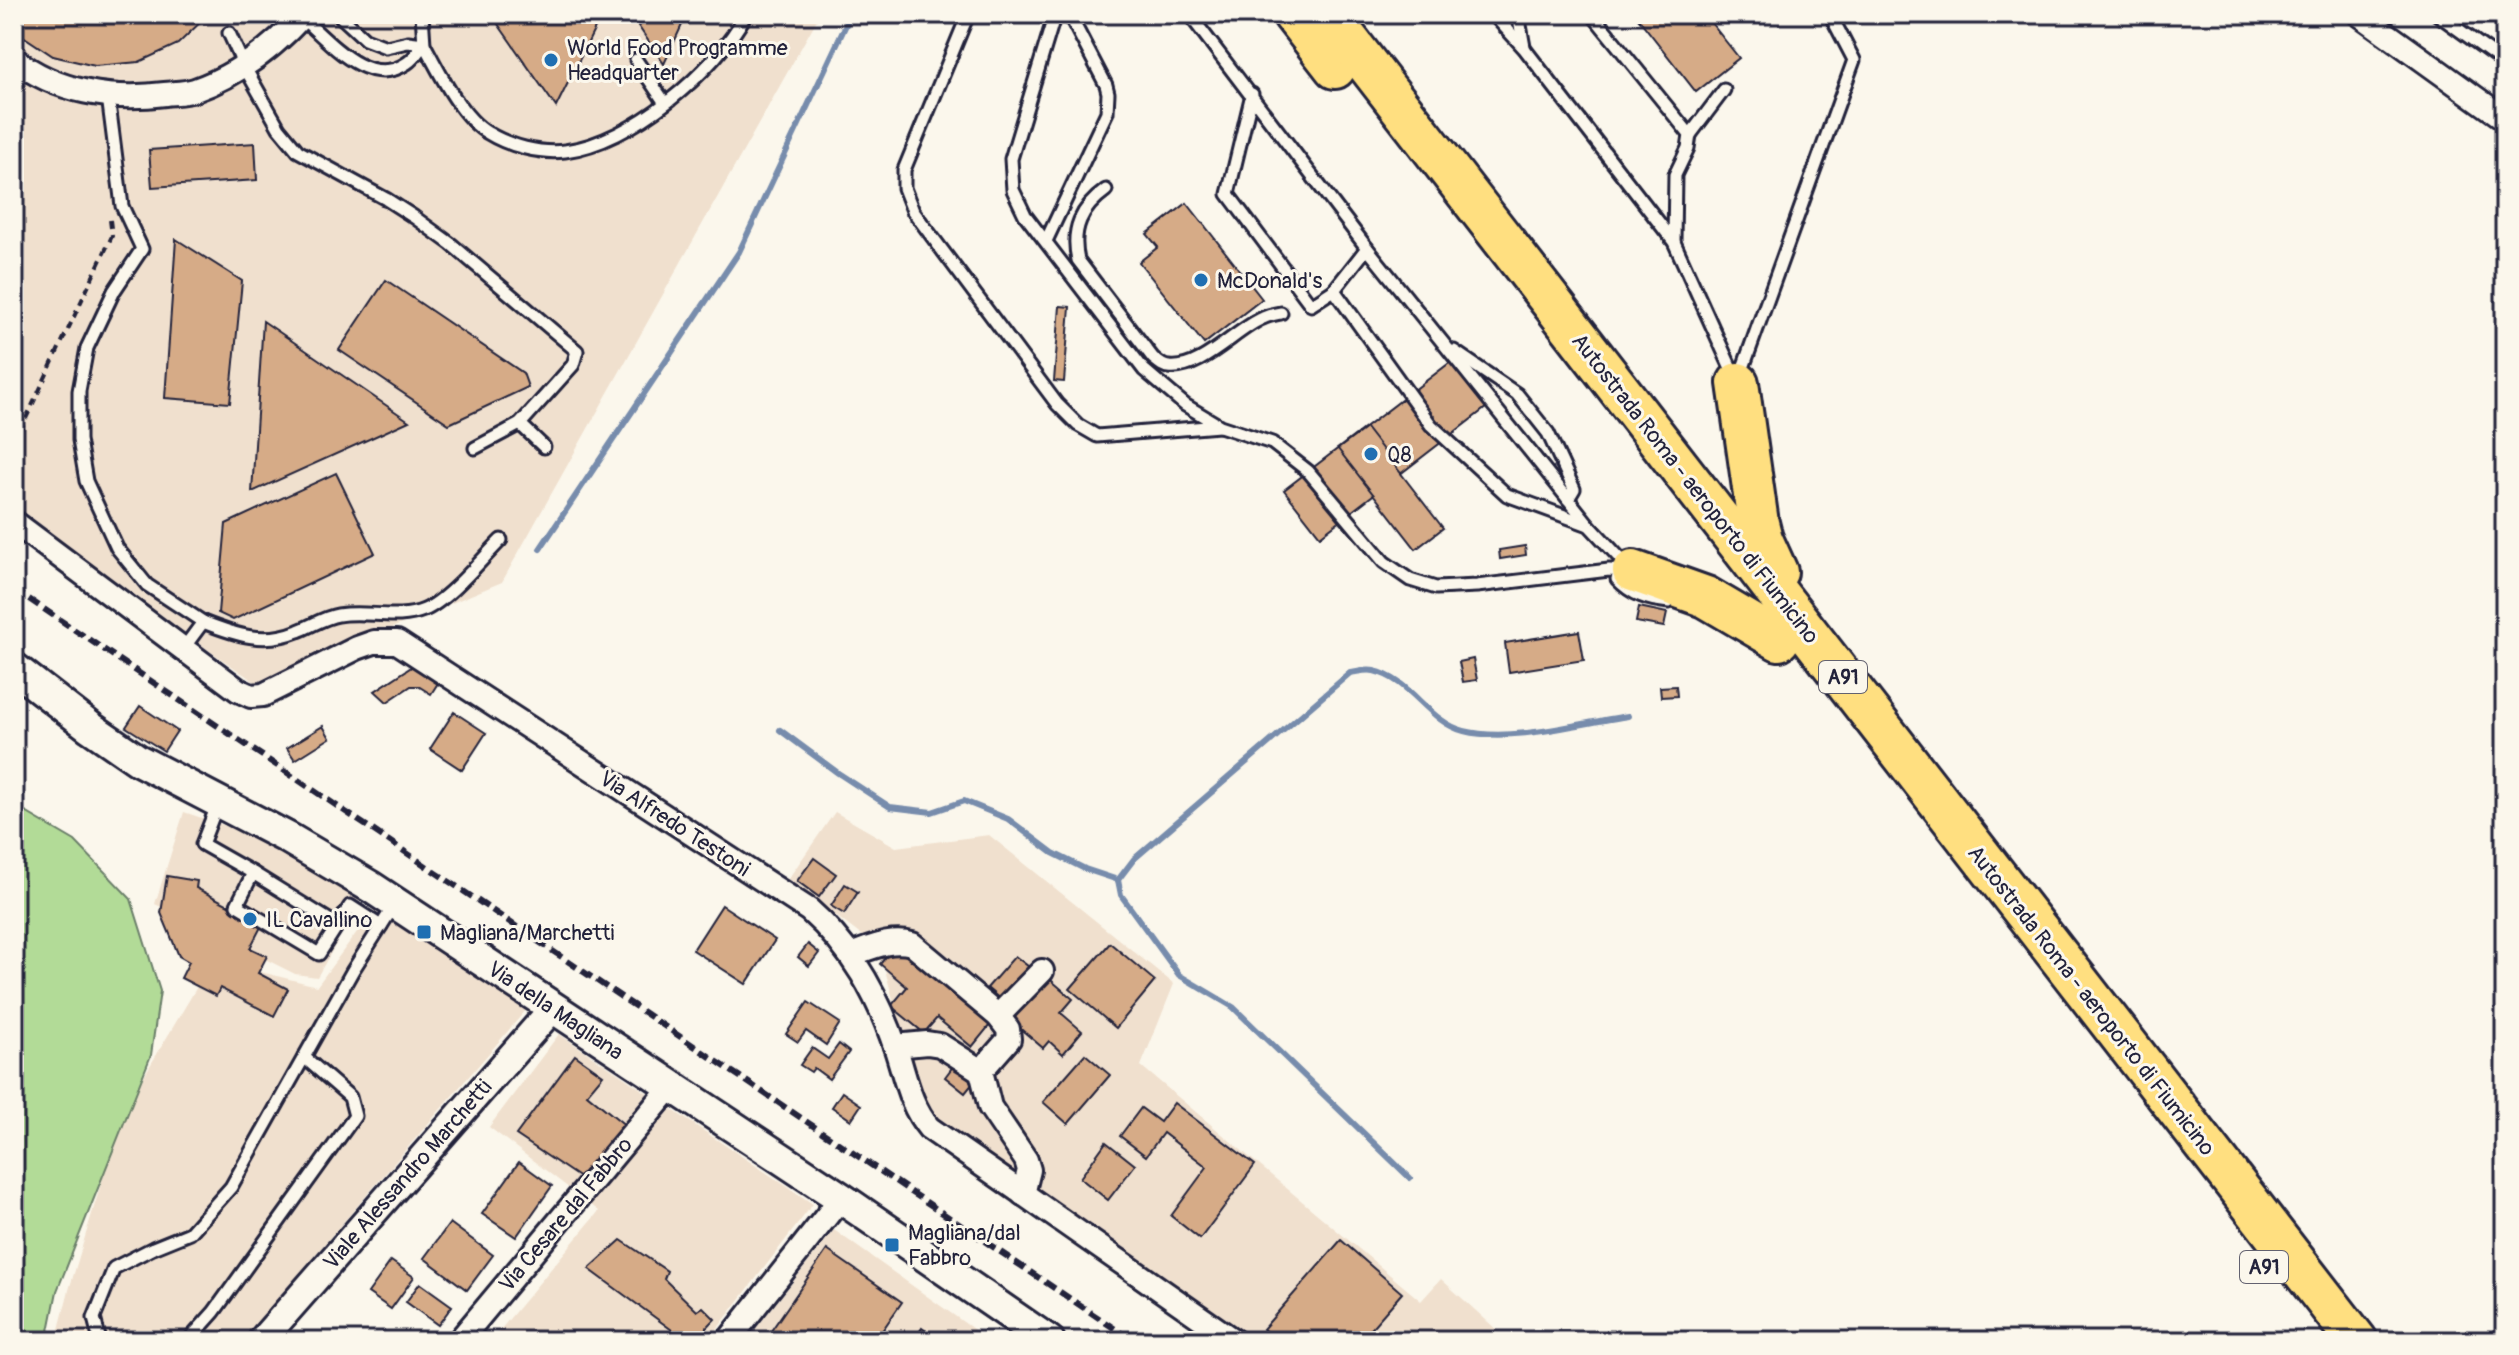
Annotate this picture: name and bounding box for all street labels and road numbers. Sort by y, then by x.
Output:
street label: Autostrada Roma - aeroporto di Fiumicino [1565,328,1825,650]
road number: A91 [1819,661,1867,693]
street label: Via Alfredo Testoni [594,765,755,883]
street label: Autostrada Roma - aeroporto di Fiumicino [1961,840,2221,1162]
street label: Via della Magliana [482,955,629,1067]
street label: Viale Alessandro Marchetti [317,1074,498,1276]
street label: Via Cesare dal Fabbro [493,1131,639,1298]
road number: A91 [2240,1251,2288,1283]

